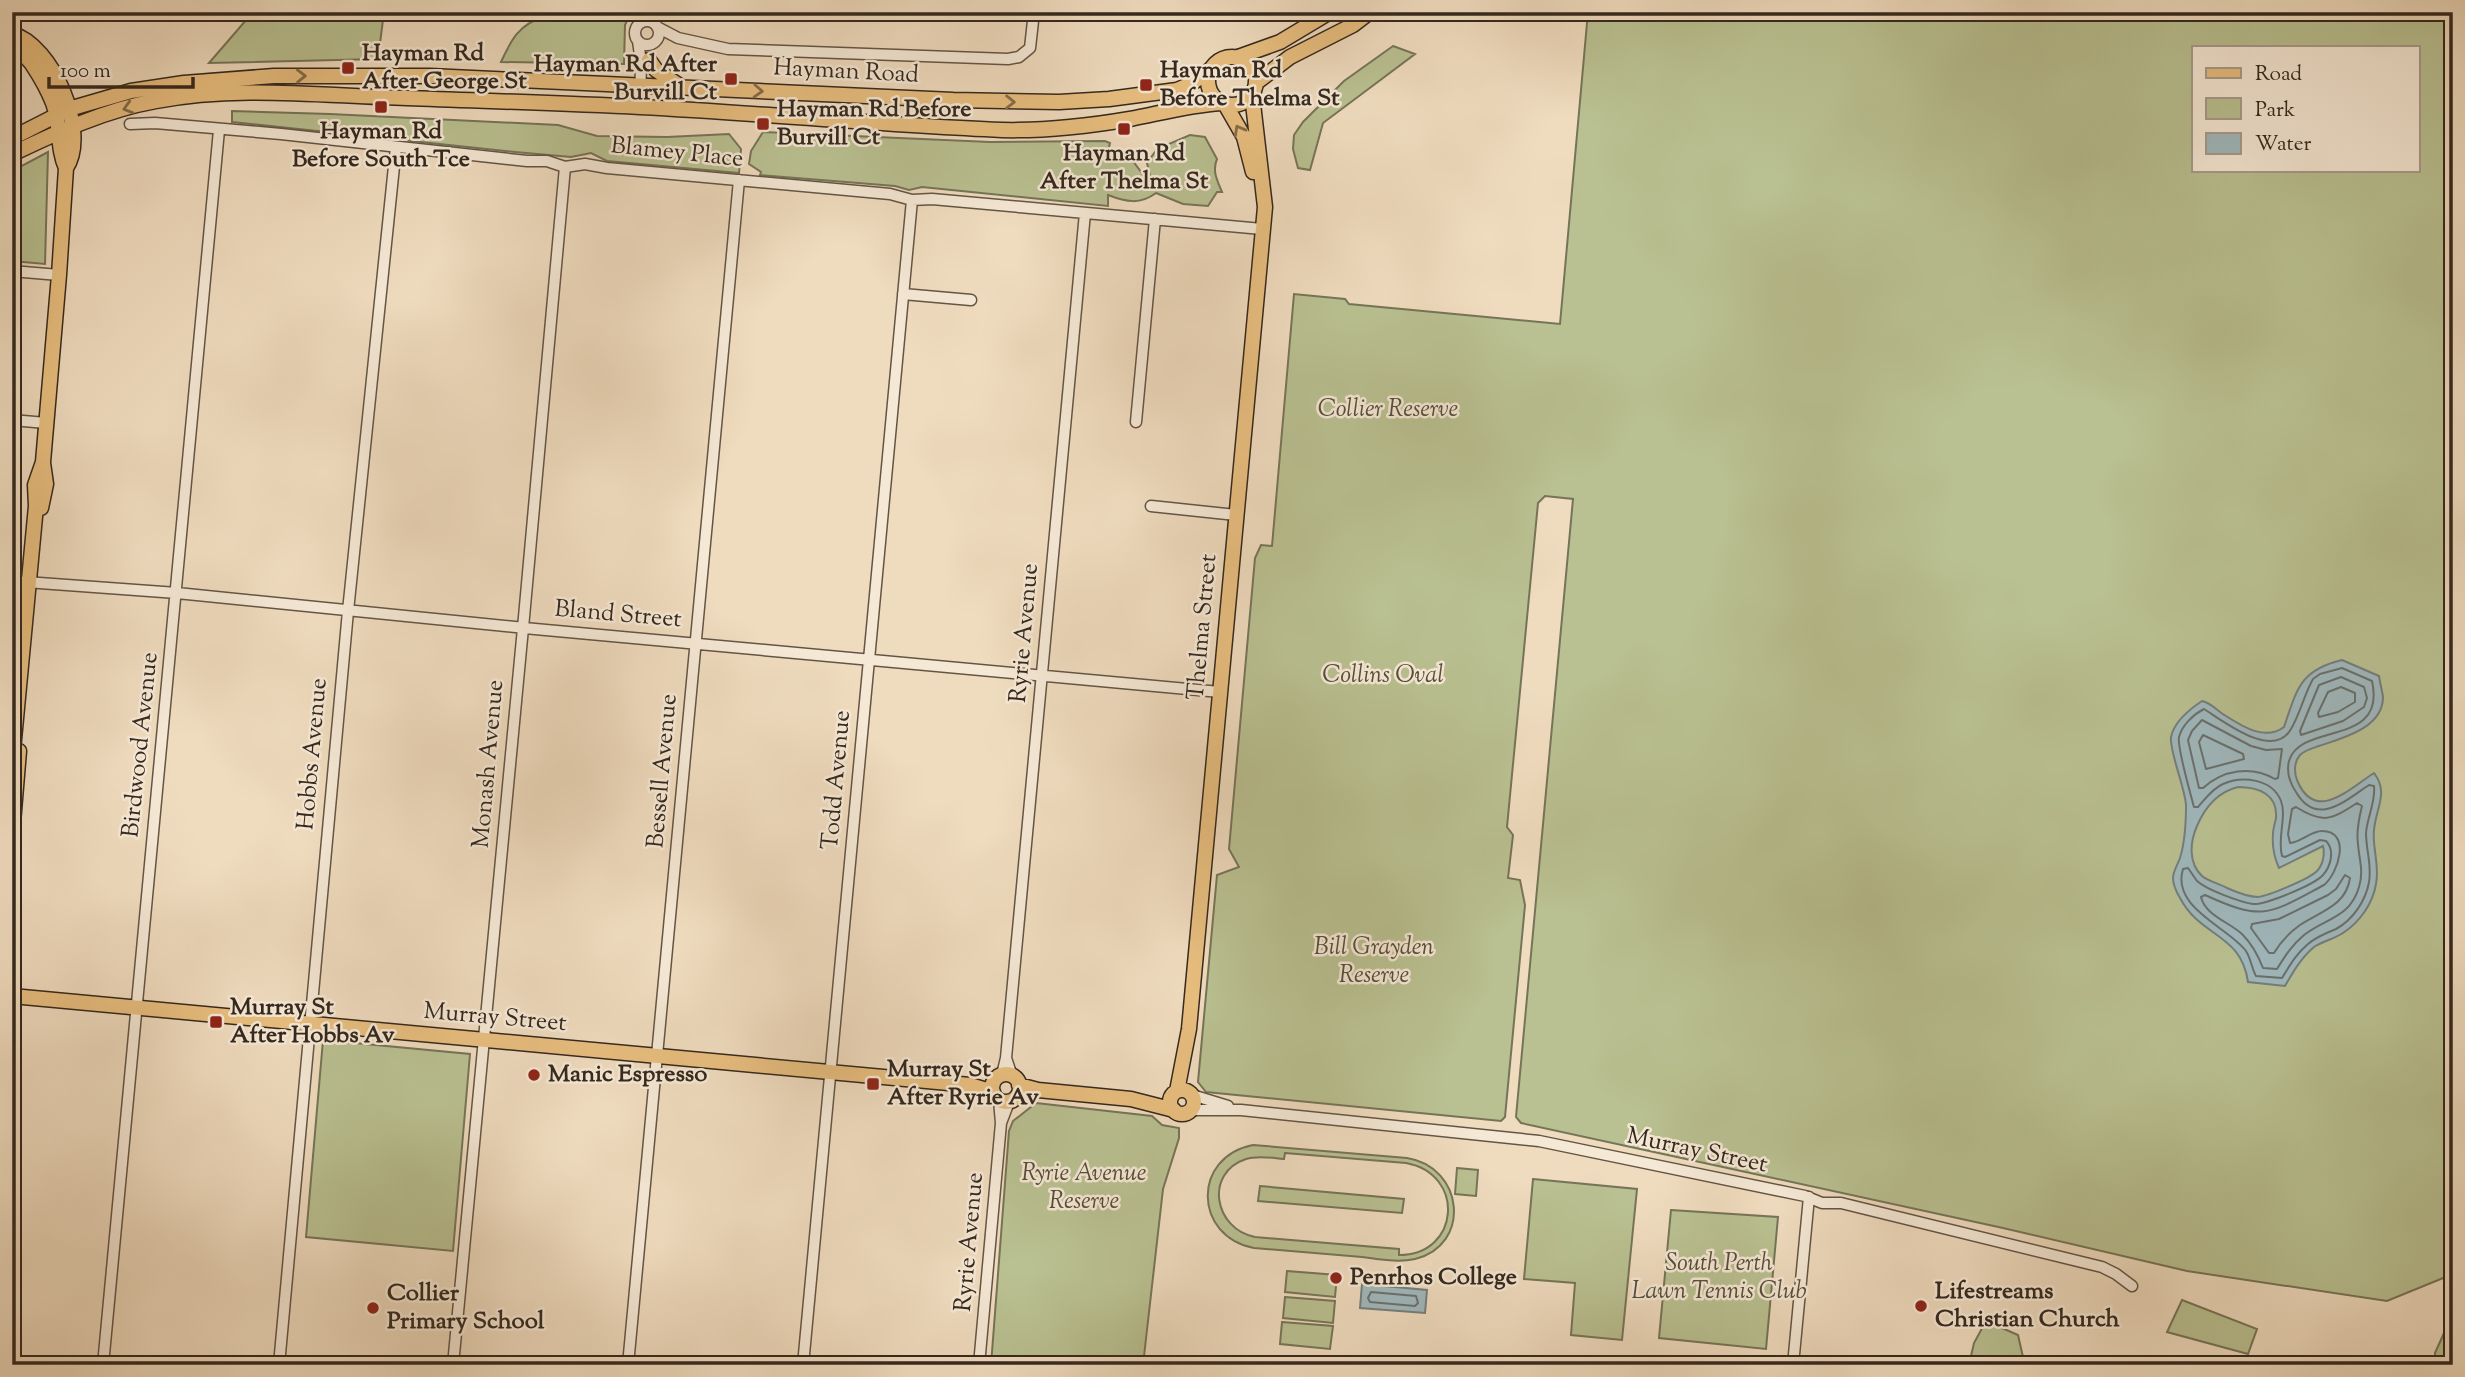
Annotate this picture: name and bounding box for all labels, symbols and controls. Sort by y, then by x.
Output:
place label: Hayman Rd After George St [362,37,527,99]
scale bar [49,46,192,90]
legend [2192,46,2420,172]
place label: Hayman Rd After Burvill Ct [534,48,718,110]
street label: Hayman Road [772,51,920,93]
place label: Hayman Rd Before Thelma St [1160,54,1340,116]
text: 100 m [60,57,111,87]
marker: Hayman Rd After George St [340,60,356,76]
text: Road [2255,60,2302,90]
one-way arrow [296,68,307,84]
marker: Hayman Rd After Burvill Ct [723,71,739,87]
marker: Hayman Rd Before Thelma St [1138,77,1154,93]
one-way arrow [753,83,764,98]
place label: Hayman Rd Before Burvill Ct [777,93,972,155]
one-way arrow [1005,94,1016,110]
text: Park [2255,96,2296,126]
one-way arrow [122,99,134,114]
marker: Hayman Rd Before South Tce [373,99,389,115]
place label: Hayman Rd Before South Tce [292,115,470,177]
marker: Hayman Rd Before Burvill Ct [755,116,771,132]
marker: Hayman Rd After Thelma St [1116,121,1132,137]
one-way arrow [1234,125,1247,138]
street label: Blamey Place [609,129,745,177]
text: Water [2255,130,2312,160]
place label: Hayman Rd After Thelma St [1040,137,1209,199]
park label: Collier Reserve [1318,393,1458,427]
street label: Thelma Street [1180,553,1226,701]
street label: Ryrie Avenue [1002,562,1048,704]
street label: Bland Street [553,593,683,637]
street label: Birdwood Avenue [114,650,168,840]
park label: Collins Oval [1322,659,1444,693]
street label: Hobbs Avenue [289,676,337,832]
street label: Monash Avenue [465,678,513,850]
street label: Bessell Avenue [639,692,687,850]
street label: Todd Avenue [814,709,860,851]
park label: Bill Grayden Reserve [1314,931,1434,993]
place label: Murray St After Hobbs Av [230,991,395,1053]
street label: Murray Street [422,995,568,1041]
marker: Murray St After Hobbs Av [208,1014,224,1030]
place label: Murray St After Ryrie Av [887,1053,1039,1115]
place label: Manic Espresso [548,1058,707,1092]
marker: Manic Espresso [526,1067,542,1083]
marker: Murray St After Ryrie Av [865,1076,881,1092]
street label: Murray Street [1623,1119,1771,1183]
park label: Ryrie Avenue Reserve [1022,1157,1146,1219]
street label: Ryrie Avenue [947,1171,993,1313]
park label: South Perth Lawn Tennis Club [1631,1247,1807,1309]
place label: Penrhos College [1350,1261,1517,1295]
marker: Penrhos College [1328,1270,1344,1286]
place label: Lifestreams Christian Church [1935,1275,2121,1337]
place label: Collier Primary School [387,1277,545,1339]
marker: Lifestreams Christian Church [1913,1298,1929,1314]
marker: Collier Primary School [365,1300,381,1316]

